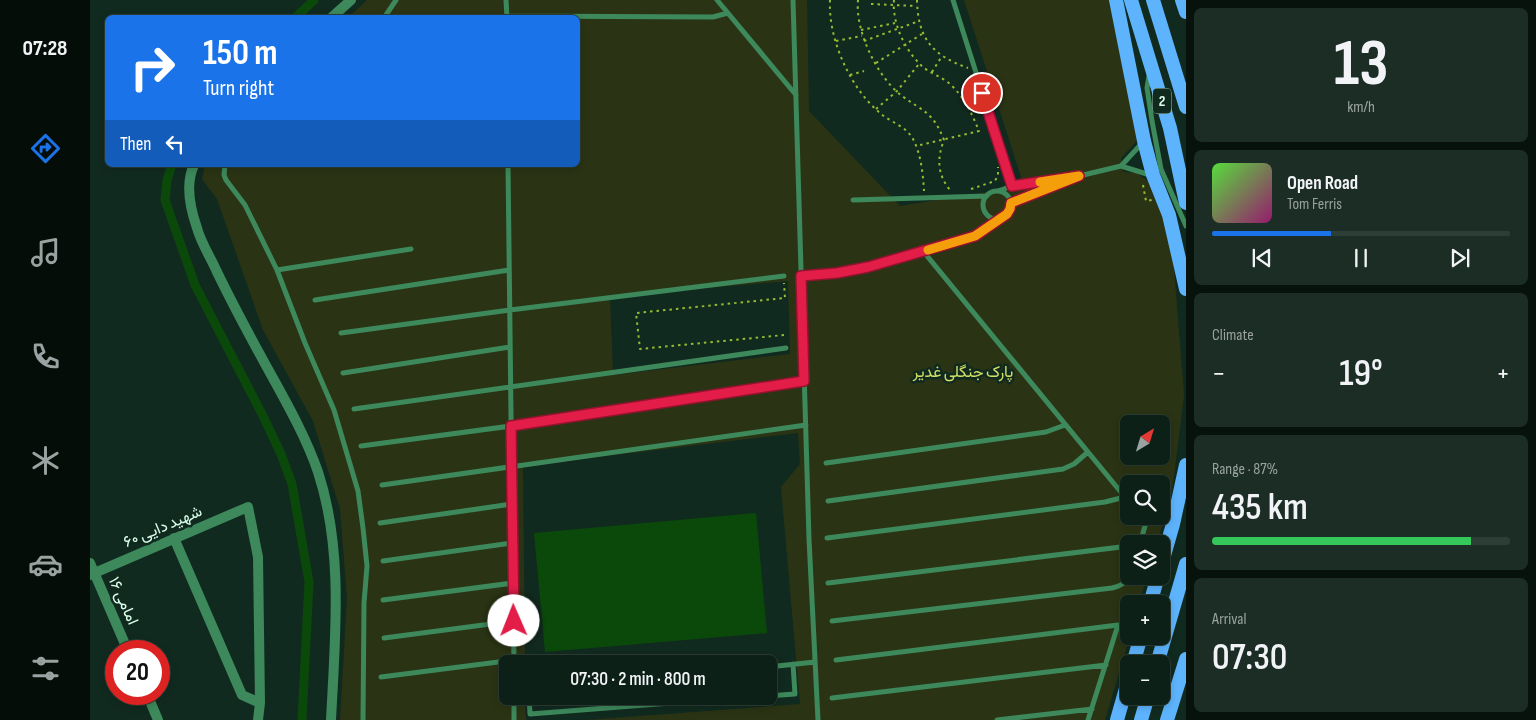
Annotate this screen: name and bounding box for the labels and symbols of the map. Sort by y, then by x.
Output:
pin [961,72,1003,114]
road number: 2 [1153,88,1171,114]
park label: پارک جنگلی غدیر [912,363,1013,383]
north arrow [1120,415,1170,465]
street label: شهید دایی ۶۰ [121,502,205,552]
street label: امامی ۱۶ [104,574,142,628]
position arrow [487,594,539,646]
speed limit sign: 20 [105,640,170,705]

